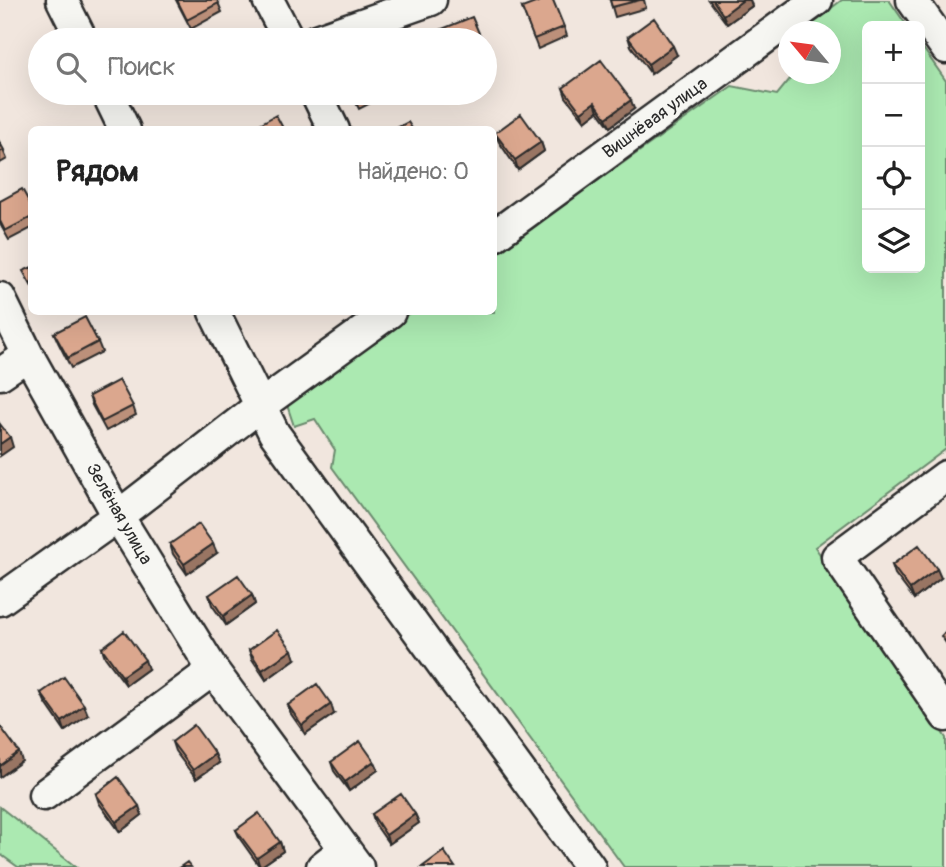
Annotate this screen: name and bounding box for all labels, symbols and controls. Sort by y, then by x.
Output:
north arrow [778,21,841,84]
map controls [862,21,925,273]
button: + [862,21,925,84]
search box [28,28,497,105]
icon: search [52,48,90,86]
text: Поиск [108,51,176,83]
street label: Вишнёвая улица [598,72,712,164]
button: − [862,84,925,147]
button: locate [862,147,925,210]
text: Рядом [56,153,139,190]
text: Найдено: 0 [357,157,469,186]
button: layers [862,210,925,273]
street label: Зелёная улица [81,459,157,569]

